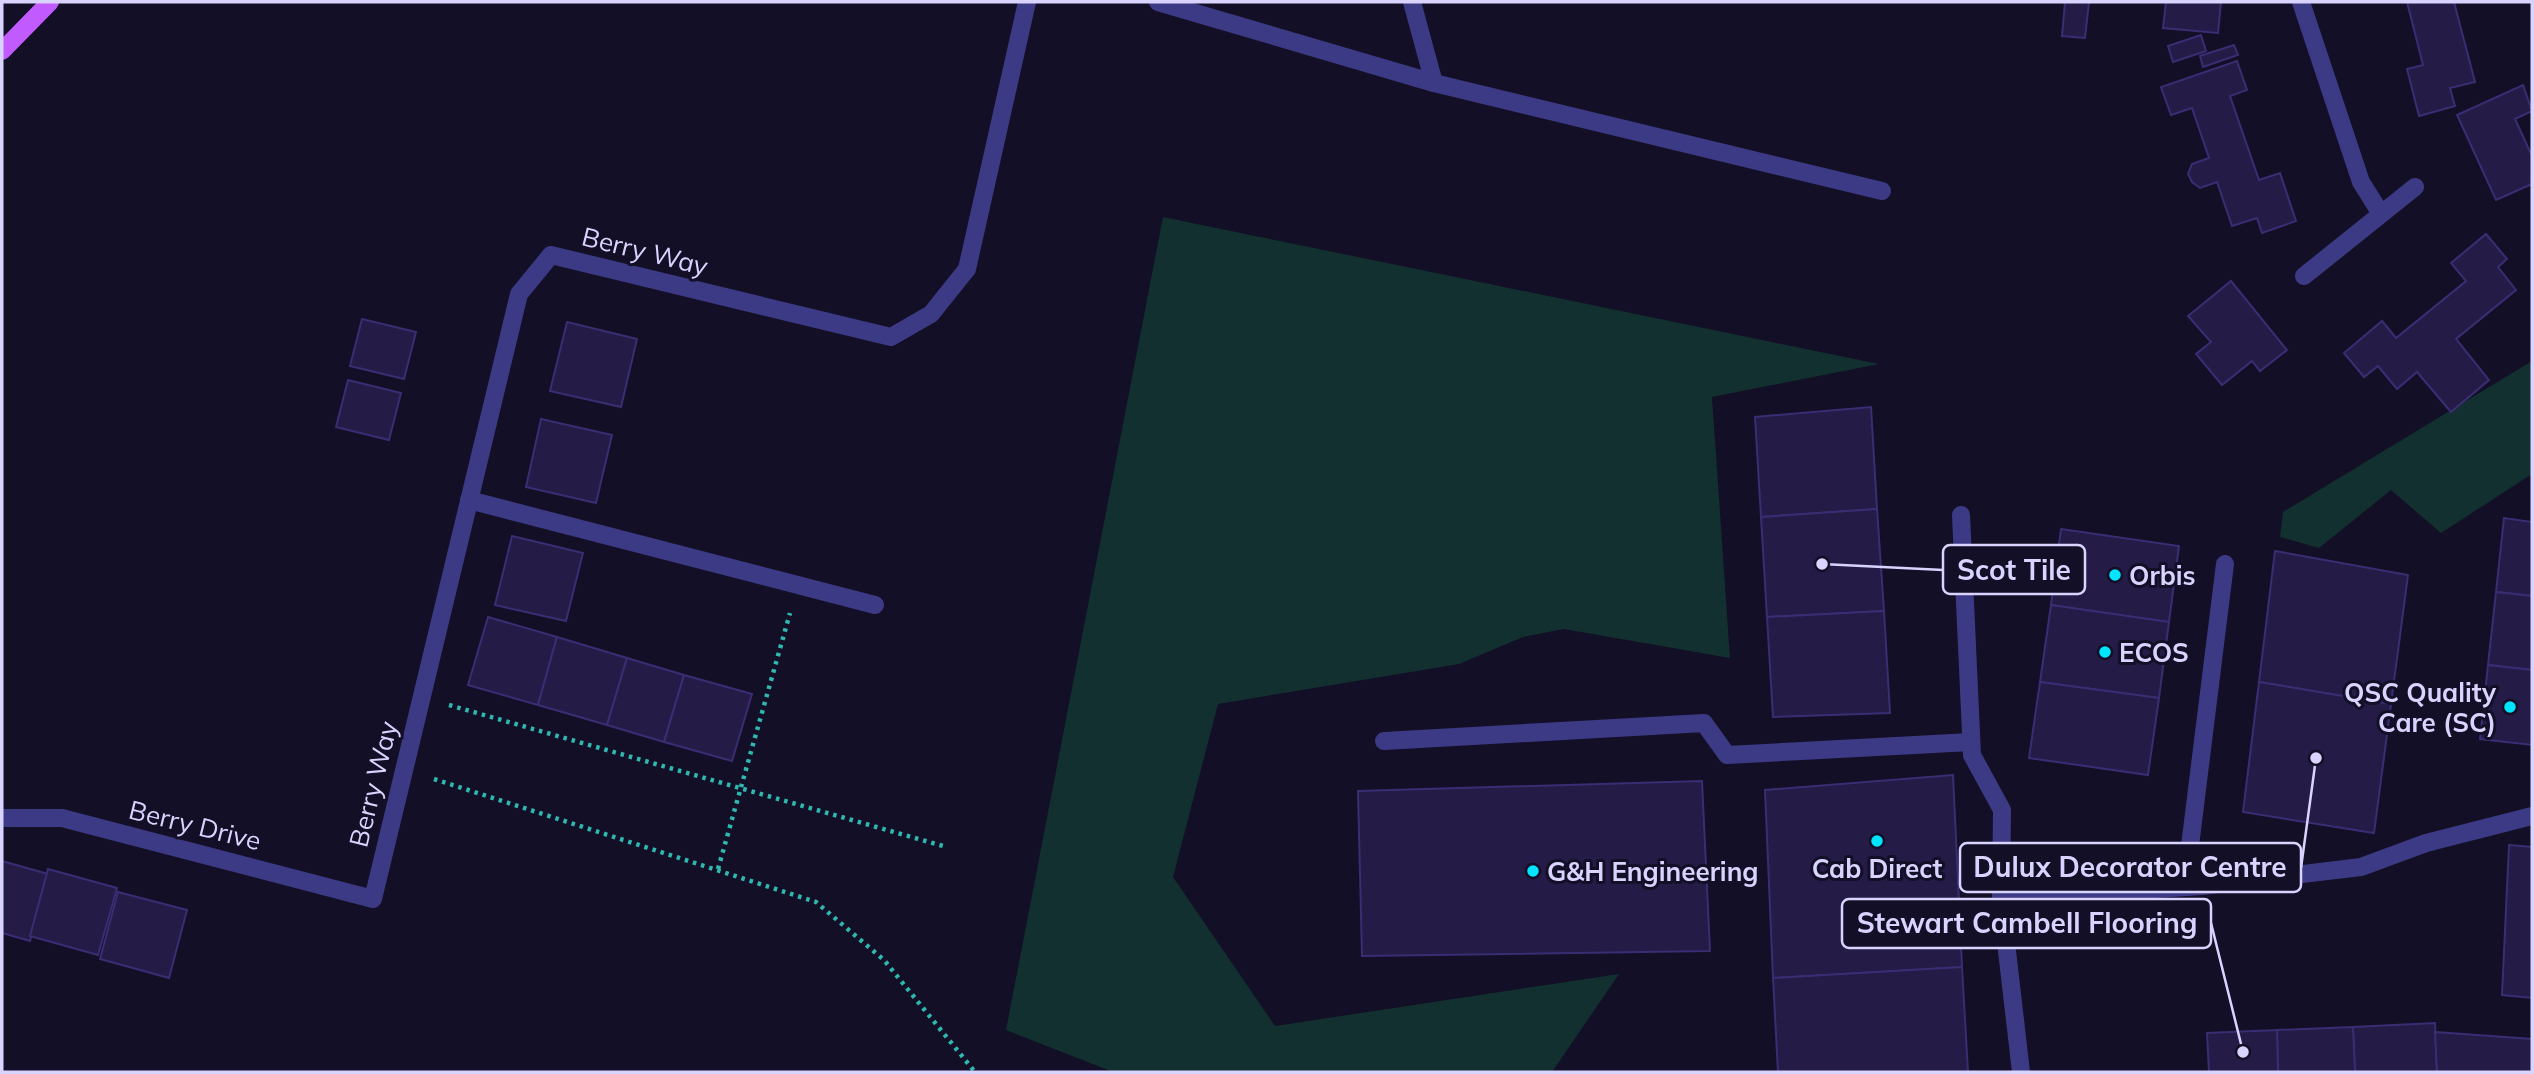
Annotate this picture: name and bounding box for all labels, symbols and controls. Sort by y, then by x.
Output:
street label: Berry Way [579,219,712,283]
callout: Scot Tile [1943,545,2085,594]
text: Scot Tile [1957,552,2071,587]
place label: Orbis [2129,559,2196,592]
marker: Orbis [2107,567,2123,583]
place label: ECOS [2119,636,2189,669]
marker: ECOS [2097,644,2113,660]
place label: QSC Quality Care (SC) [2344,676,2497,739]
marker: QSC Quality Care (SC) [2502,699,2518,715]
street label: Berry Way [341,717,405,850]
street label: Berry Drive [126,793,264,857]
marker: Cab Direct [1869,833,1885,849]
callout: Dulux Decorator Centre [1960,843,2301,892]
text: Dulux Decorator Centre [1973,849,2287,884]
place label: Cab Direct [1812,852,1942,885]
place label: G&H Engineering [1547,855,1759,888]
marker: G&H Engineering [1525,863,1541,879]
callout: Stewart Cambell Flooring [1842,899,2211,948]
text: Stewart Cambell Flooring [1857,905,2197,940]

